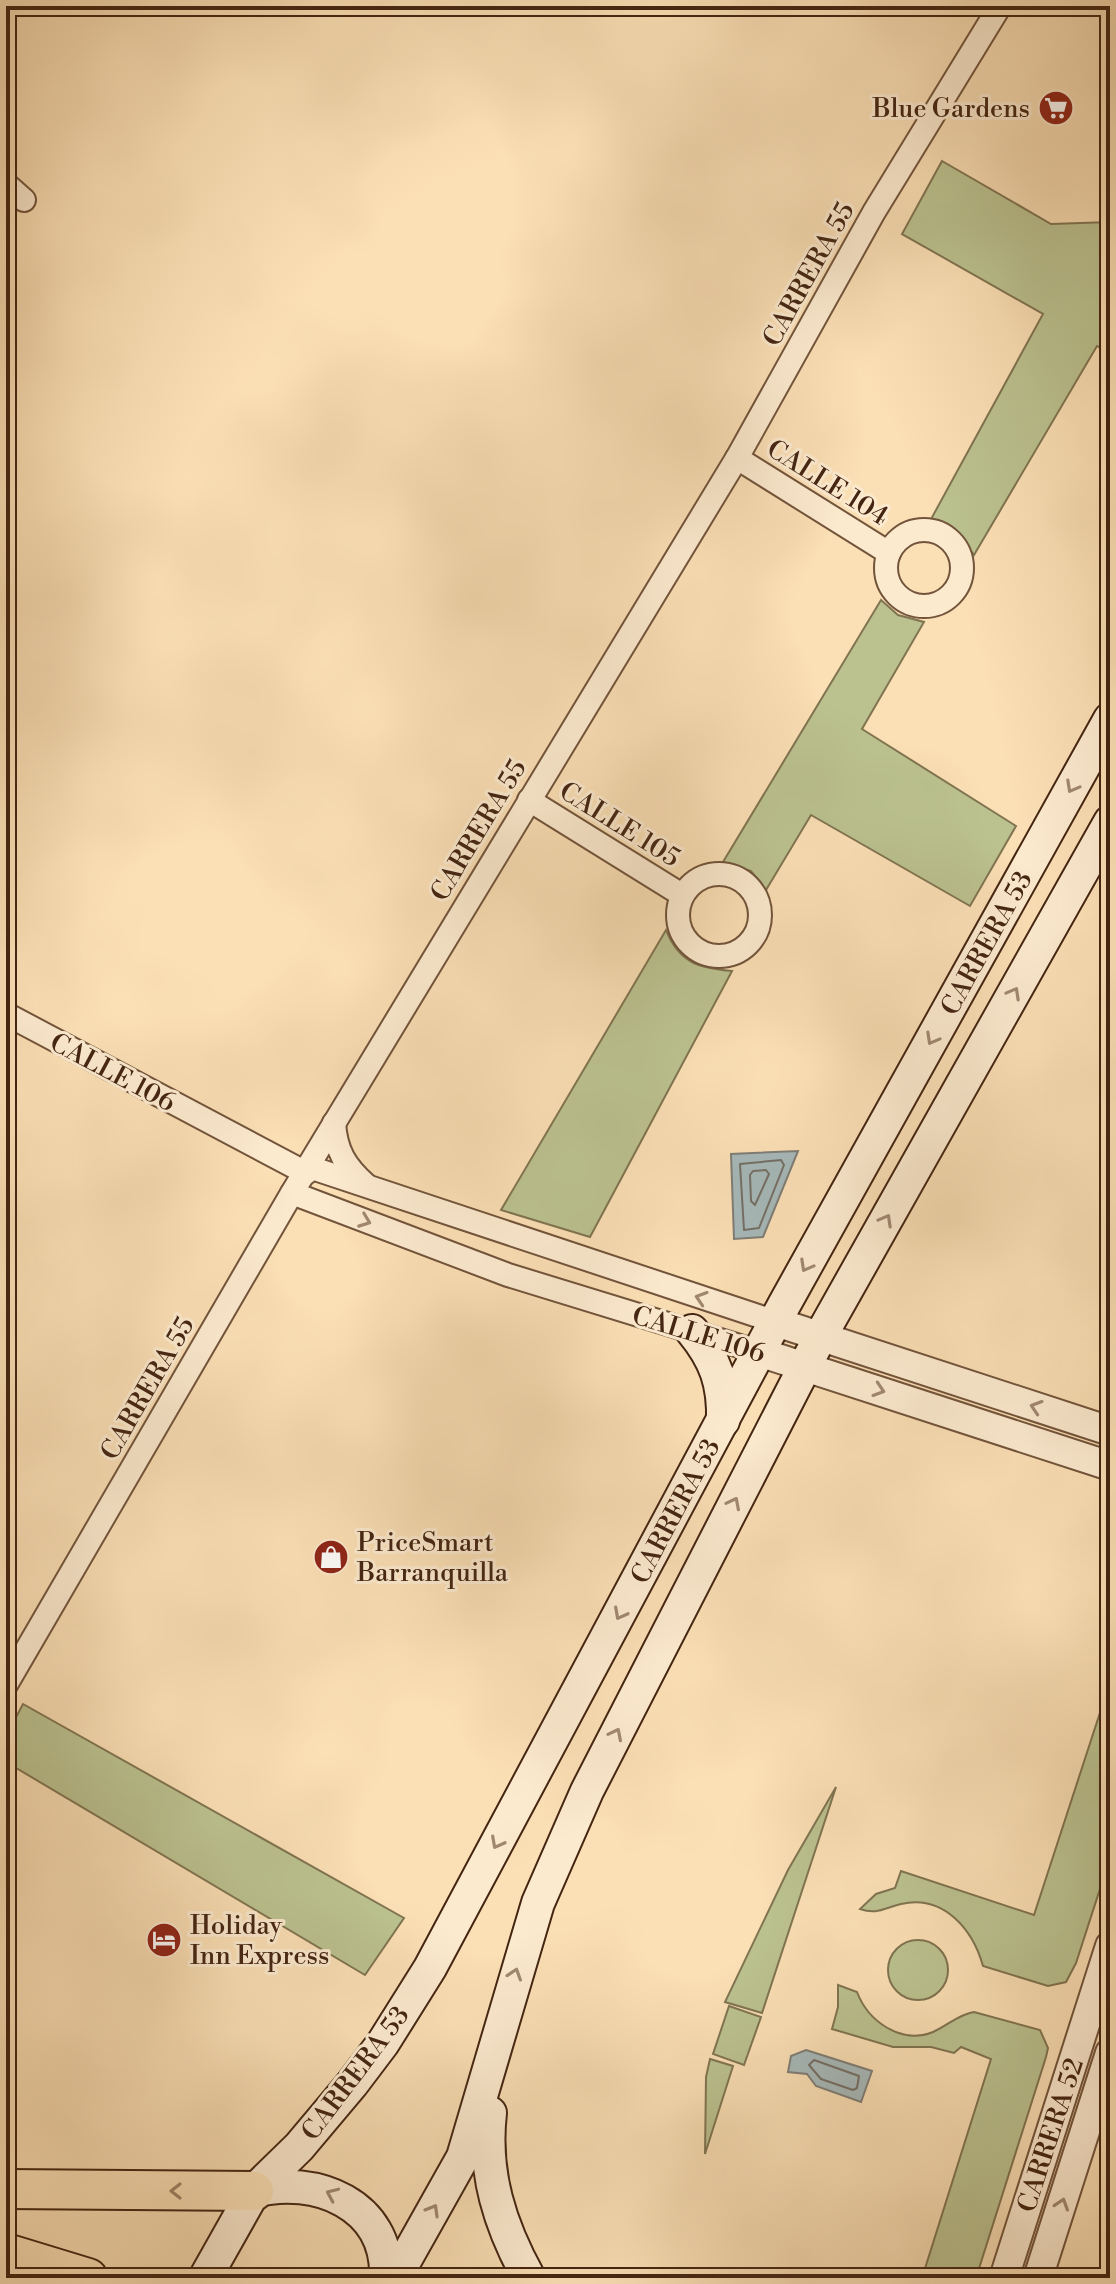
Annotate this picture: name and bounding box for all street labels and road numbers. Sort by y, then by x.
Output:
street label: CARRERA 55 [756,197,862,352]
street label: CALLE 104 [761,433,894,533]
street label: CARRERA 55 [424,754,534,907]
street label: CALLE 105 [553,775,686,874]
street label: CARRERA 53 [934,866,1040,1021]
street label: CALLE 106 [44,1026,181,1119]
street label: CALLE 106 [628,1300,769,1370]
street label: CARRERA 55 [94,1311,202,1466]
street label: CARRERA 53 [624,1433,728,1590]
street label: CARRERA 53 [295,2000,417,2147]
street label: CARRERA 52 [1011,2054,1091,2216]

